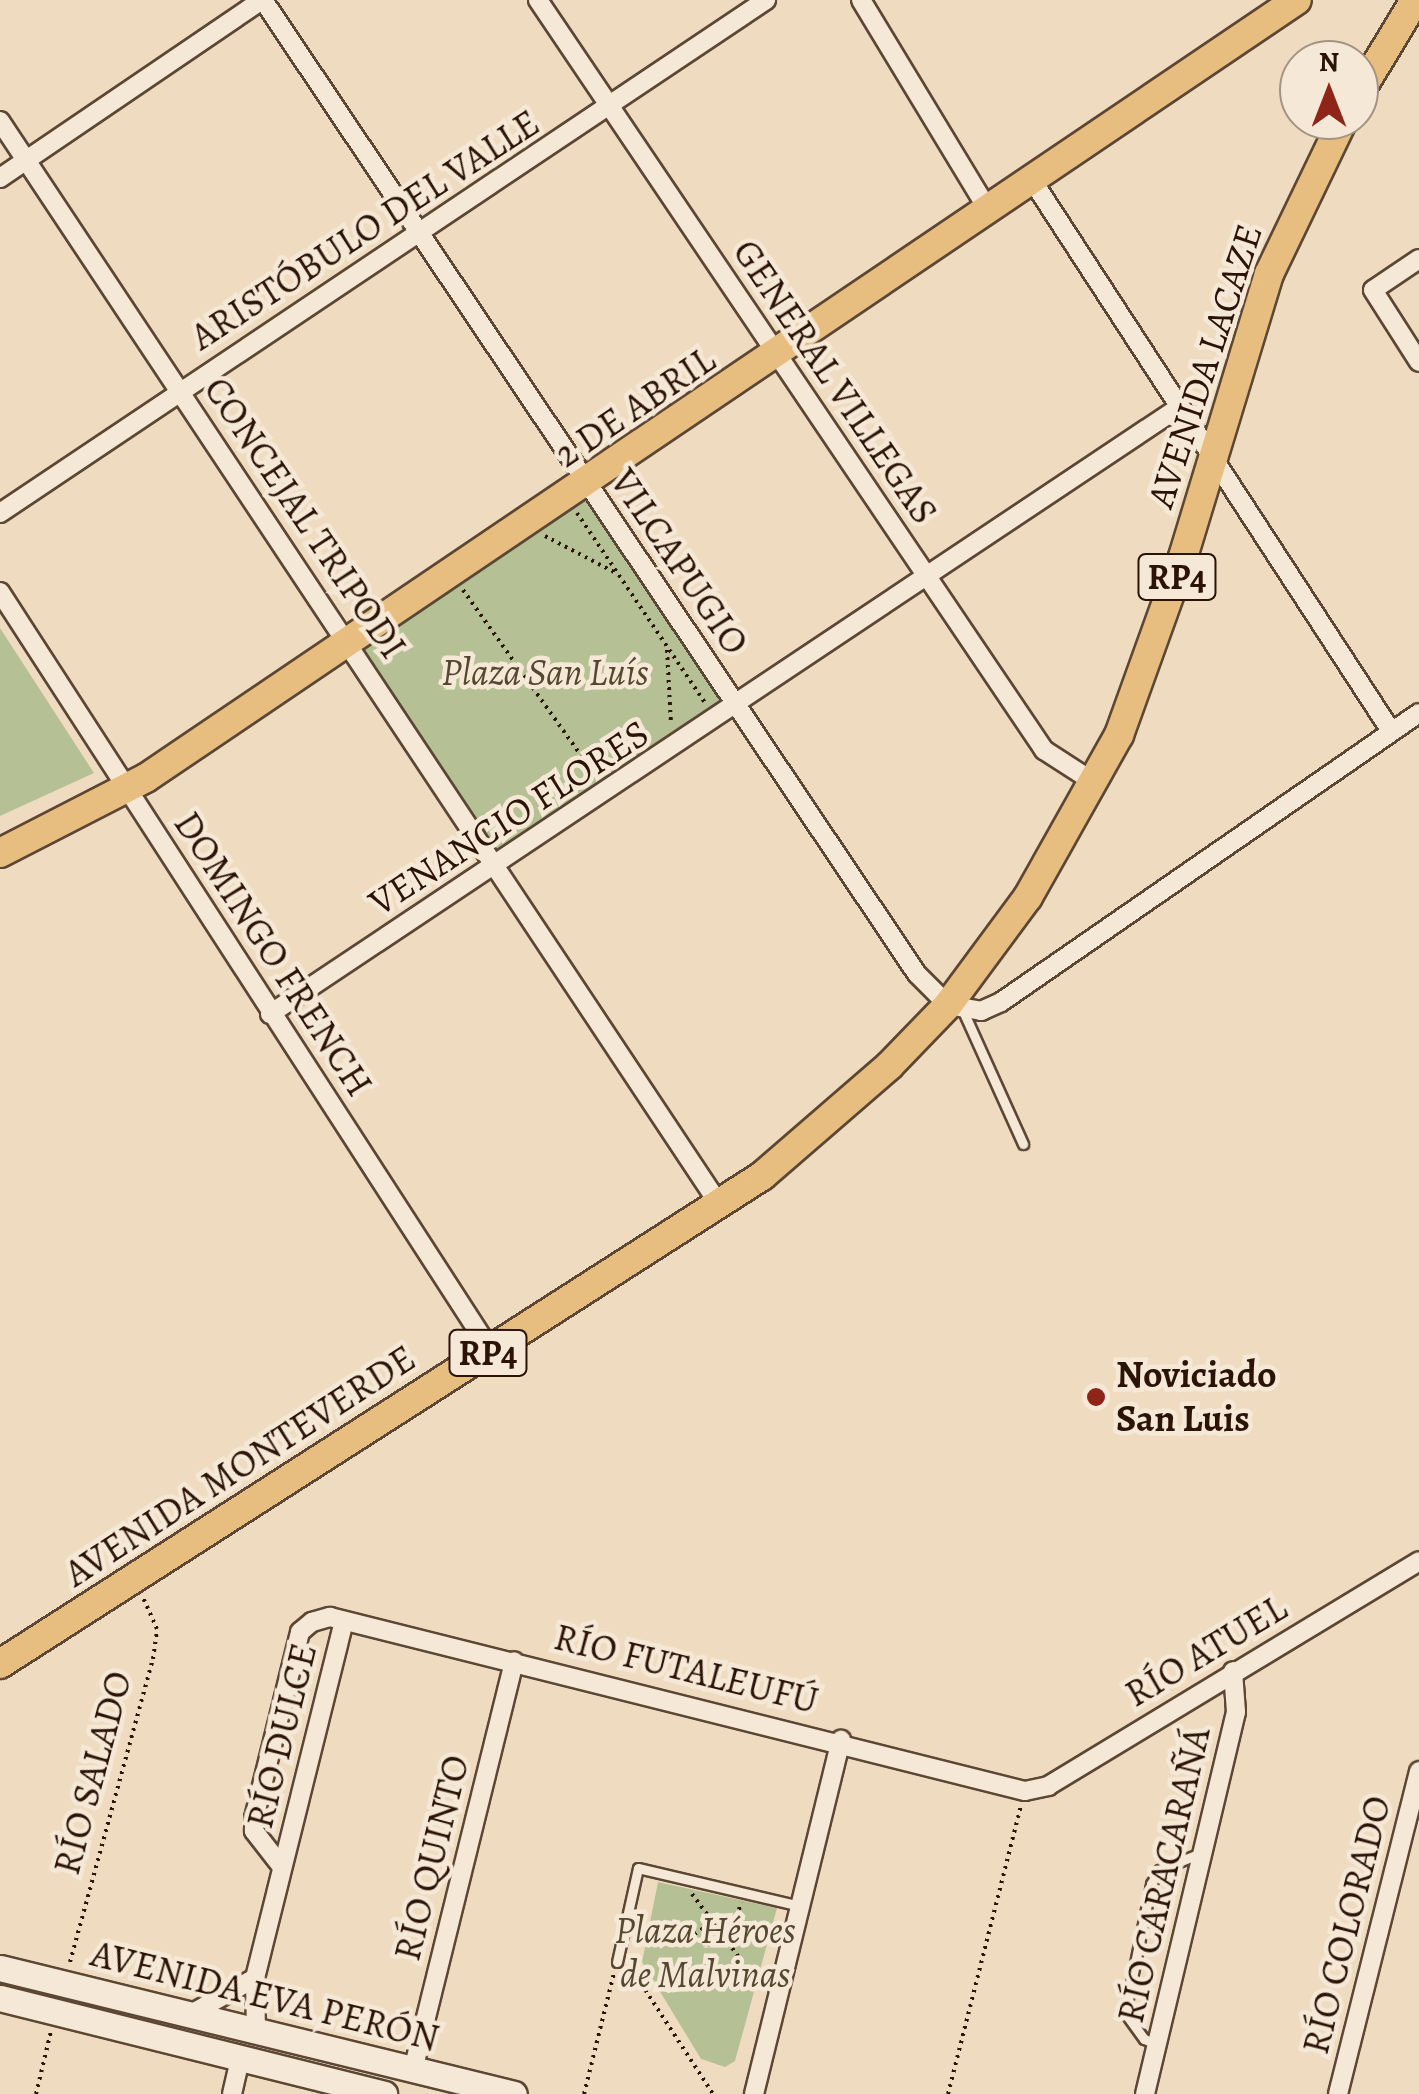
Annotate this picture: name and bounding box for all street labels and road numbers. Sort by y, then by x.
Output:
street label: ARISTÓBULO DEL VALLE [182,100,548,360]
street label: AVENIDA LACAZE [1138,218,1272,514]
street label: GENERAL VILLEGAS [723,231,947,533]
street label: 2 DE ABRIL [546,337,724,477]
street label: CONCEJAL TRIPODI [194,369,416,667]
street label: VILCAPUGIO [600,460,758,664]
road number: RP4 [1137,547,1217,607]
street label: VENANCIO FLORES [361,711,657,925]
street label: DOMINGO FRENCH [164,803,382,1105]
road number: RP4 [448,1323,528,1383]
street label: AVENIDA MONTEVERDE [56,1335,424,1597]
street label: RÍO ATUEL [1117,1585,1295,1717]
street label: RÍO FUTALEUFÚ [549,1614,823,1724]
street label: RÍO DULCE [237,1639,327,1833]
street label: RÍO SALADO [44,1666,142,1880]
street label: RÍO CARACARAÑÁ [1108,1723,1220,2027]
street label: RÍO QUINTO [384,1751,480,1965]
street label: RÍO COLORADO [1293,1791,1401,2059]
street label: AVENIDA EVA PERÓN [86,1931,444,2061]

